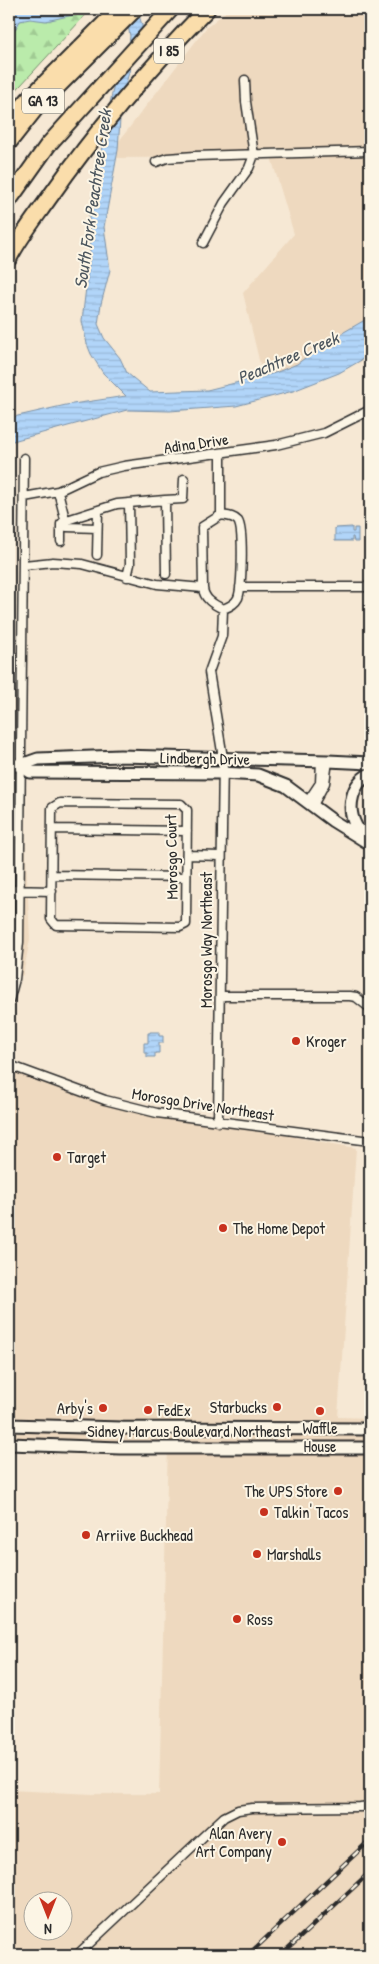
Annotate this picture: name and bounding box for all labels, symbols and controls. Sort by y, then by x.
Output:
road number: I 85 [154,38,184,64]
road number: GA 13 [22,88,64,114]
water label: South Fork Peachtree Creek [68,106,118,290]
water label: Peachtree Creek [233,324,344,390]
street label: Adina Drive [162,428,230,458]
street label: Lindbergh Drive [160,746,251,770]
street label: Morosgo Court [159,814,183,900]
street label: Morosgo Way Northeast [195,871,217,1008]
place label: Kroger [306,1030,347,1052]
marker: Kroger [290,1035,302,1047]
street label: Morosgo Drive Northeast [130,1082,276,1126]
place label: Target [67,1146,106,1168]
marker: Target [51,1151,63,1163]
place label: The Home Depot [233,1217,325,1239]
marker: The Home Depot [217,1222,229,1234]
place label: Starbucks [210,1396,267,1418]
place label: Arby's [57,1397,93,1419]
place label: FedEx [157,1399,191,1421]
marker: Starbucks [271,1401,283,1413]
marker: Arby's [97,1402,109,1414]
marker: FedEx [142,1404,154,1416]
marker: Waffle House [314,1405,326,1417]
place label: Waffle House [302,1417,338,1457]
street label: Sidney Marcus Boulevard Northeast [87,1420,291,1442]
place label: The UPS Store [244,1480,329,1502]
marker: The UPS Store [332,1485,344,1497]
place label: Talkin' Tacos [274,1501,348,1523]
marker: Talkin' Tacos [258,1506,270,1518]
place label: Arriive Buckhead [96,1524,193,1546]
marker: Arriive Buckhead [80,1529,92,1541]
place label: Marshalls [267,1543,321,1565]
marker: Marshalls [251,1548,263,1560]
place label: Ross [247,1608,273,1630]
marker: Ross [231,1613,243,1625]
place label: Alan Avery Art Company [196,1822,272,1862]
marker: Alan Avery Art Company [276,1836,288,1848]
north arrow [22,1892,72,1942]
text: N [44,1920,52,1939]

